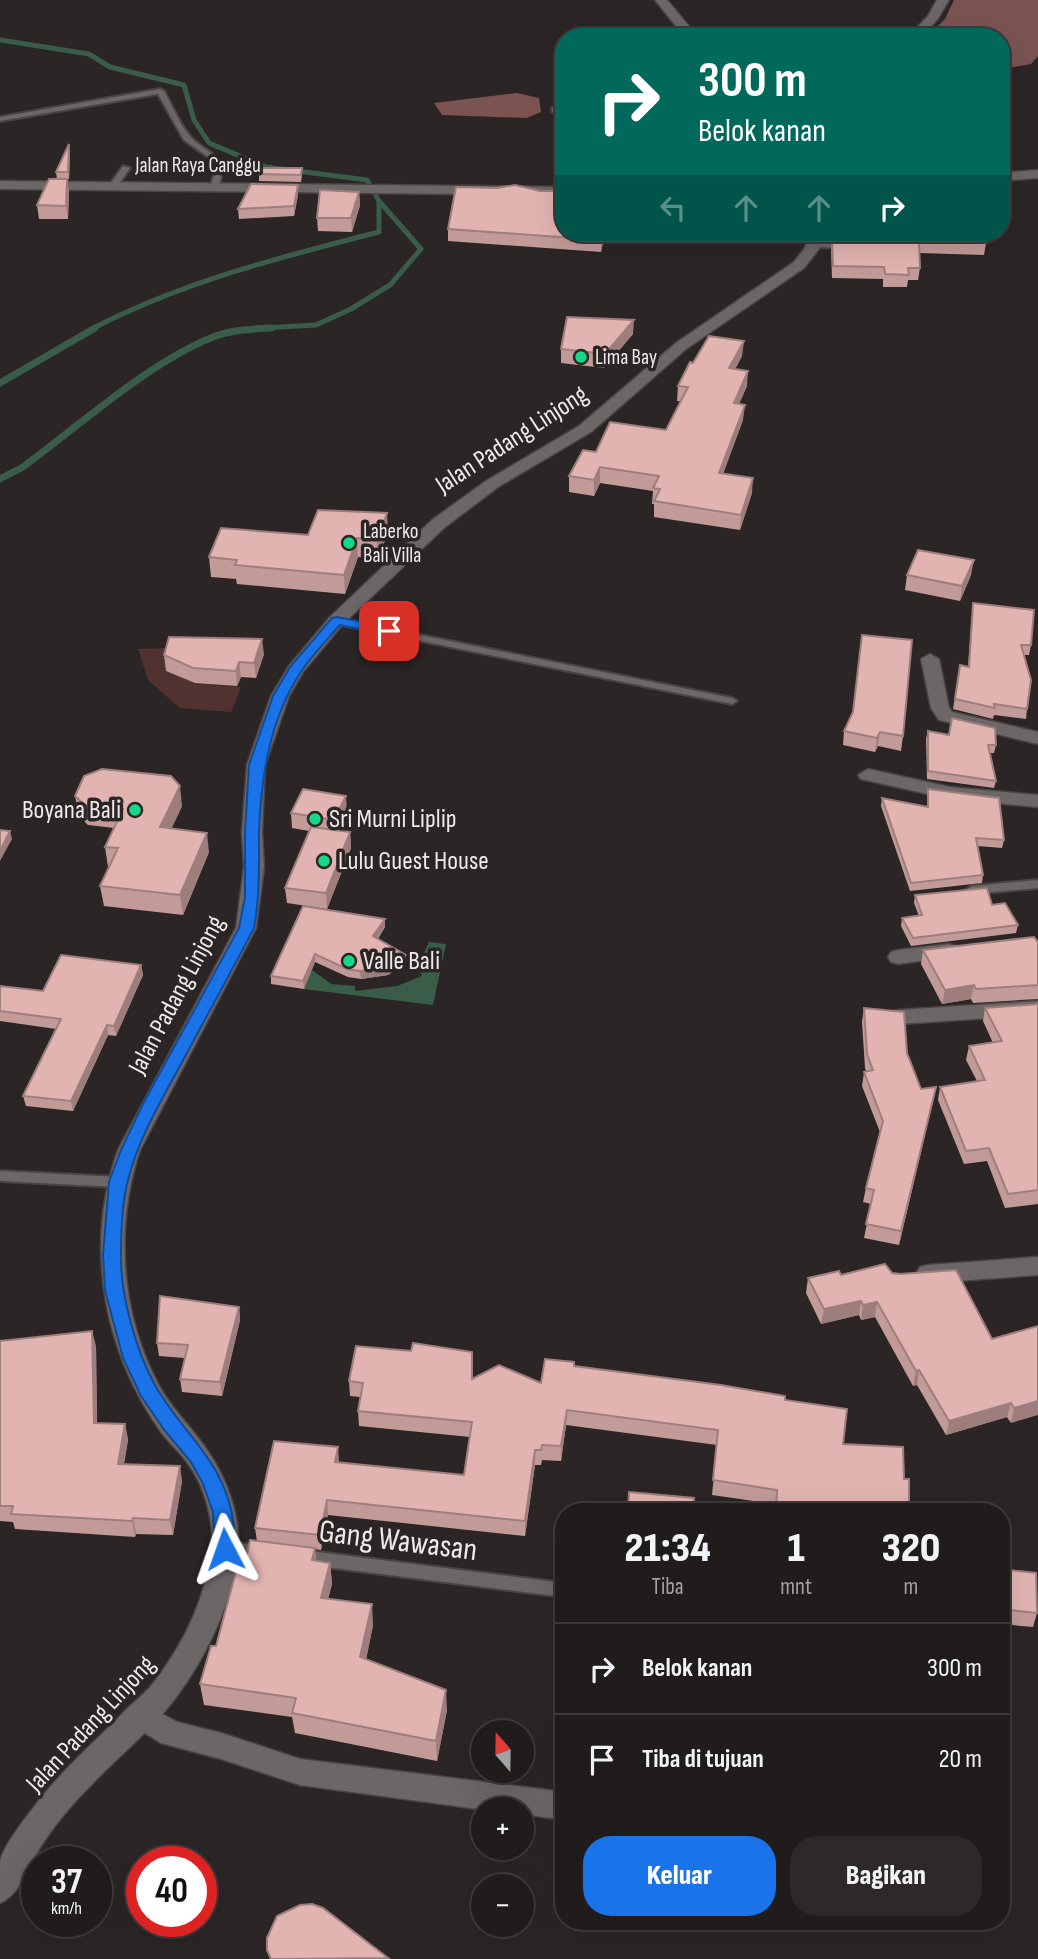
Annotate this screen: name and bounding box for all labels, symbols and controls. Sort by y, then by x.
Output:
text: 300 m [698,52,807,111]
icon: right [583,56,674,147]
text: Belok kanan [698,112,826,151]
street label: Jalan Raya Canggu [134,153,261,178]
icon: left [654,189,692,227]
icon: ahead [727,189,765,227]
icon: ahead [800,189,838,227]
icon: right [873,189,911,227]
place label: Lima Bay [595,345,657,370]
marker: Lima Bay [573,349,589,365]
street label: Jalan Padang Linjong [429,379,594,501]
place label: Laberko Bali Villa [363,519,421,568]
marker: Laberko Bali Villa [341,535,357,551]
pin [359,601,419,661]
icon: arrive [370,612,408,650]
place label: Boyana Bali [22,795,121,826]
marker: Boyana Bali [127,802,143,818]
place label: Sri Murni Liplip [329,804,457,835]
marker: Sri Murni Liplip [307,811,323,827]
place label: Lulu Guest House [338,846,489,877]
marker: Lulu Guest House [316,853,332,869]
street label: Jalan Padang Linjong [122,910,232,1080]
place label: Valle Bali [363,946,440,977]
marker: Valle Bali [341,953,357,969]
position arrow [188,1512,262,1586]
street label: Gang Wawasan [317,1512,479,1570]
text: 21:34 [625,1523,711,1574]
text: 1 [787,1523,805,1574]
text: 320 [882,1523,940,1574]
text: Tiba [652,1573,684,1601]
text: mnt [780,1573,812,1601]
text: m [904,1573,918,1601]
street label: Jalan Padang Linjong [19,1649,162,1799]
icon: right [583,1650,621,1688]
text: Belok kanan [642,1653,752,1684]
text: 300 m [927,1653,982,1684]
north arrow [471,1720,534,1783]
map controls [471,1720,534,1937]
icon: arrive [583,1741,621,1779]
text: Tiba di tujuan [642,1744,764,1775]
text: 20 m [939,1744,982,1775]
button: + [471,1797,534,1860]
button: Keluar [583,1836,776,1916]
button: Bagikan [790,1836,982,1916]
speed limit sign: 40 [126,1846,217,1937]
text: 37 [51,1861,82,1904]
button: − [471,1874,534,1937]
text: km/h [51,1898,82,1919]

